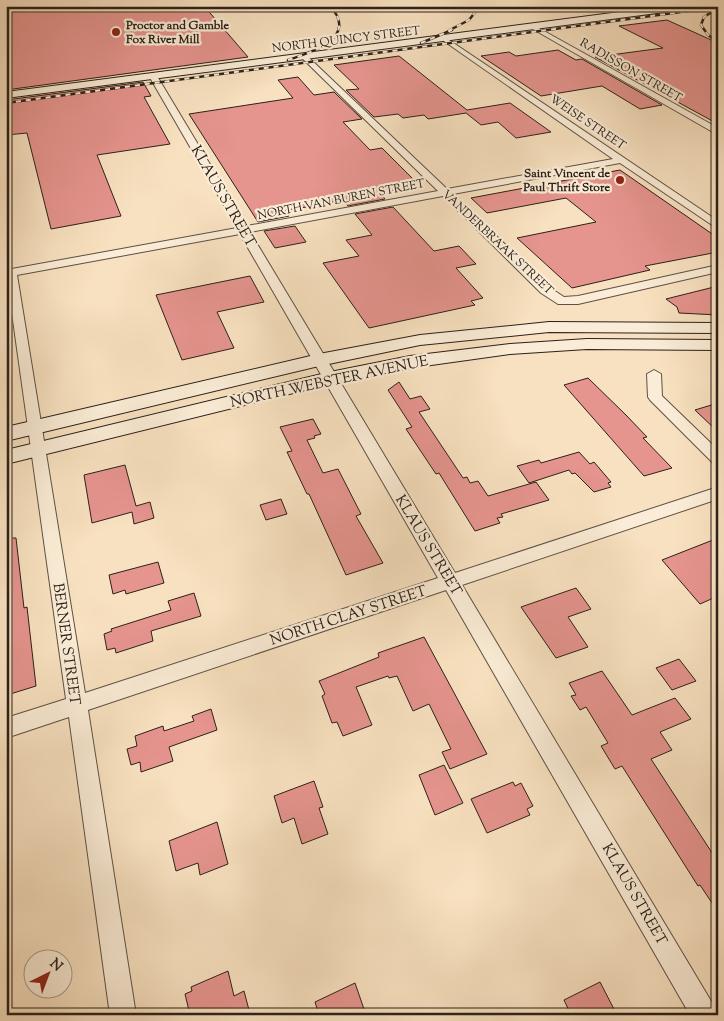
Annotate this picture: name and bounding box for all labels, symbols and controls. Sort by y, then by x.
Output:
place label: Proctor and Gamble Fox River Mill [125,17,229,49]
street label: NORTH QUINCY STREET [271,22,422,58]
marker: Proctor and Gamble Fox River Mill [110,26,122,38]
street label: RADISSON STREET [576,34,685,108]
street label: WEISE STREET [546,91,630,155]
street label: KLAUS STREET [185,142,261,252]
place label: Saint Vincent de Paul Thrift Store [522,165,610,197]
marker: Saint Vincent de Paul Thrift Store [614,174,626,186]
street label: NORTH VAN BUREN STREET [256,175,427,225]
street label: VANDERBRAAK STREET [438,186,558,300]
street label: NORTH WEBSTER AVENUE [228,351,430,414]
street label: KLAUS STREET [389,491,466,601]
street label: NORTH CLAY STREET [267,581,430,652]
street label: BERNER STREET [47,582,85,707]
street label: KLAUS STREET [596,840,672,950]
north arrow [22,948,72,998]
text: N [45,955,66,977]

